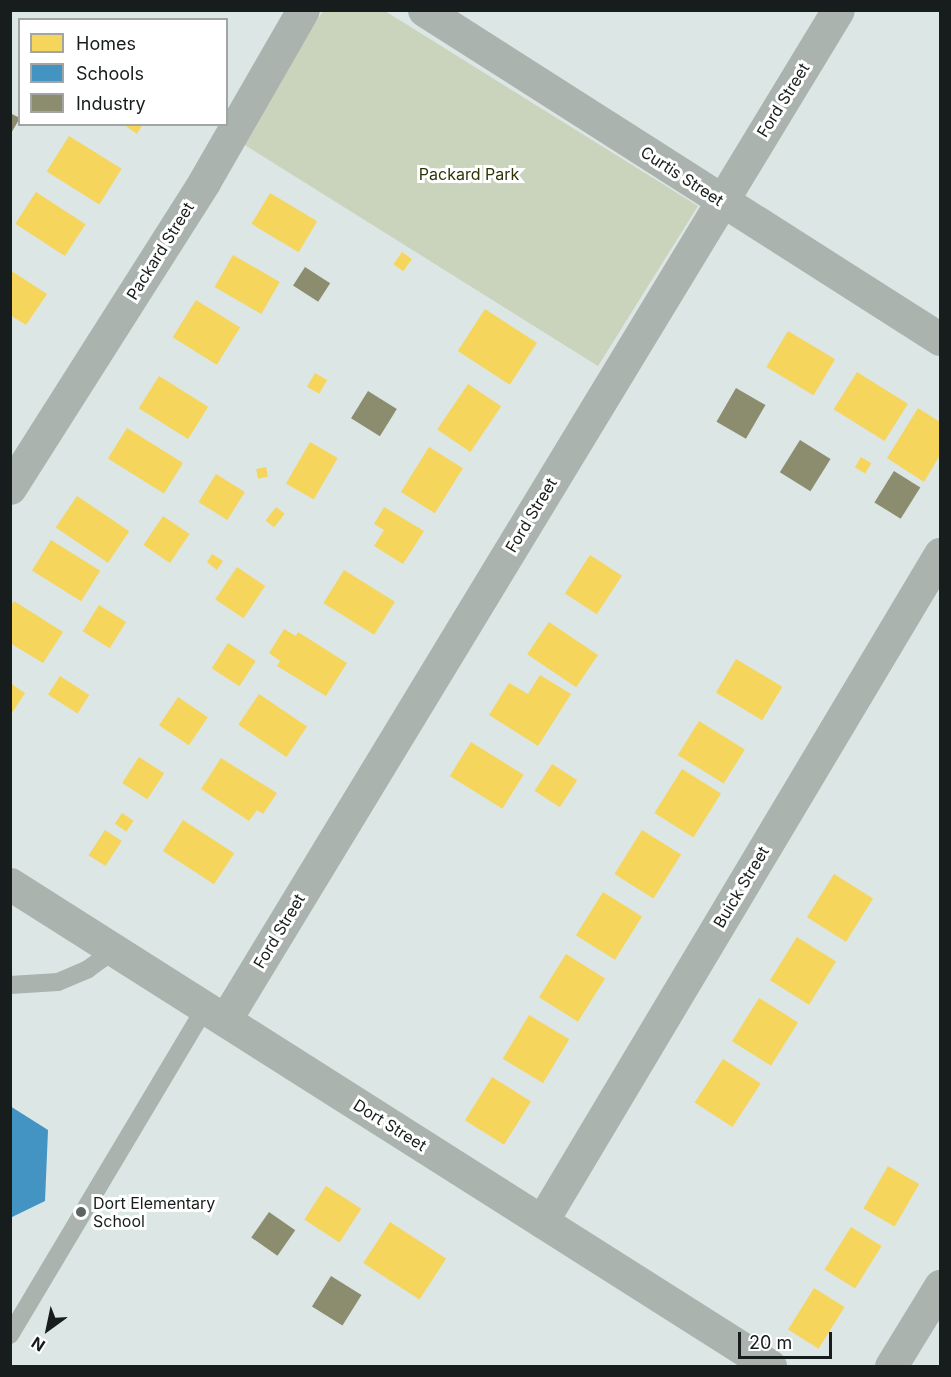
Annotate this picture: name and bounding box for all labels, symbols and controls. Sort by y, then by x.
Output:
legend [18,18,228,126]
text: Homes [76,33,136,54]
street label: Ford Street [753,59,813,141]
text: Schools [76,63,144,84]
text: Industry [76,93,146,114]
street label: Curtis Street [637,142,727,210]
park label: Packard Park [419,164,519,184]
street label: Packard Street [122,199,198,303]
street label: Ford Street [501,474,561,556]
street label: Buick Street [709,843,773,931]
street label: Ford Street [249,890,309,972]
street label: Dort Street [350,1095,430,1155]
place label: Dort Elementary School [93,1193,215,1231]
marker: Dort Elementary School [74,1205,88,1219]
north arrow [18,1299,78,1359]
scale bar [741,1320,836,1358]
text: N [28,1332,49,1356]
text: 20 m [749,1332,792,1353]

